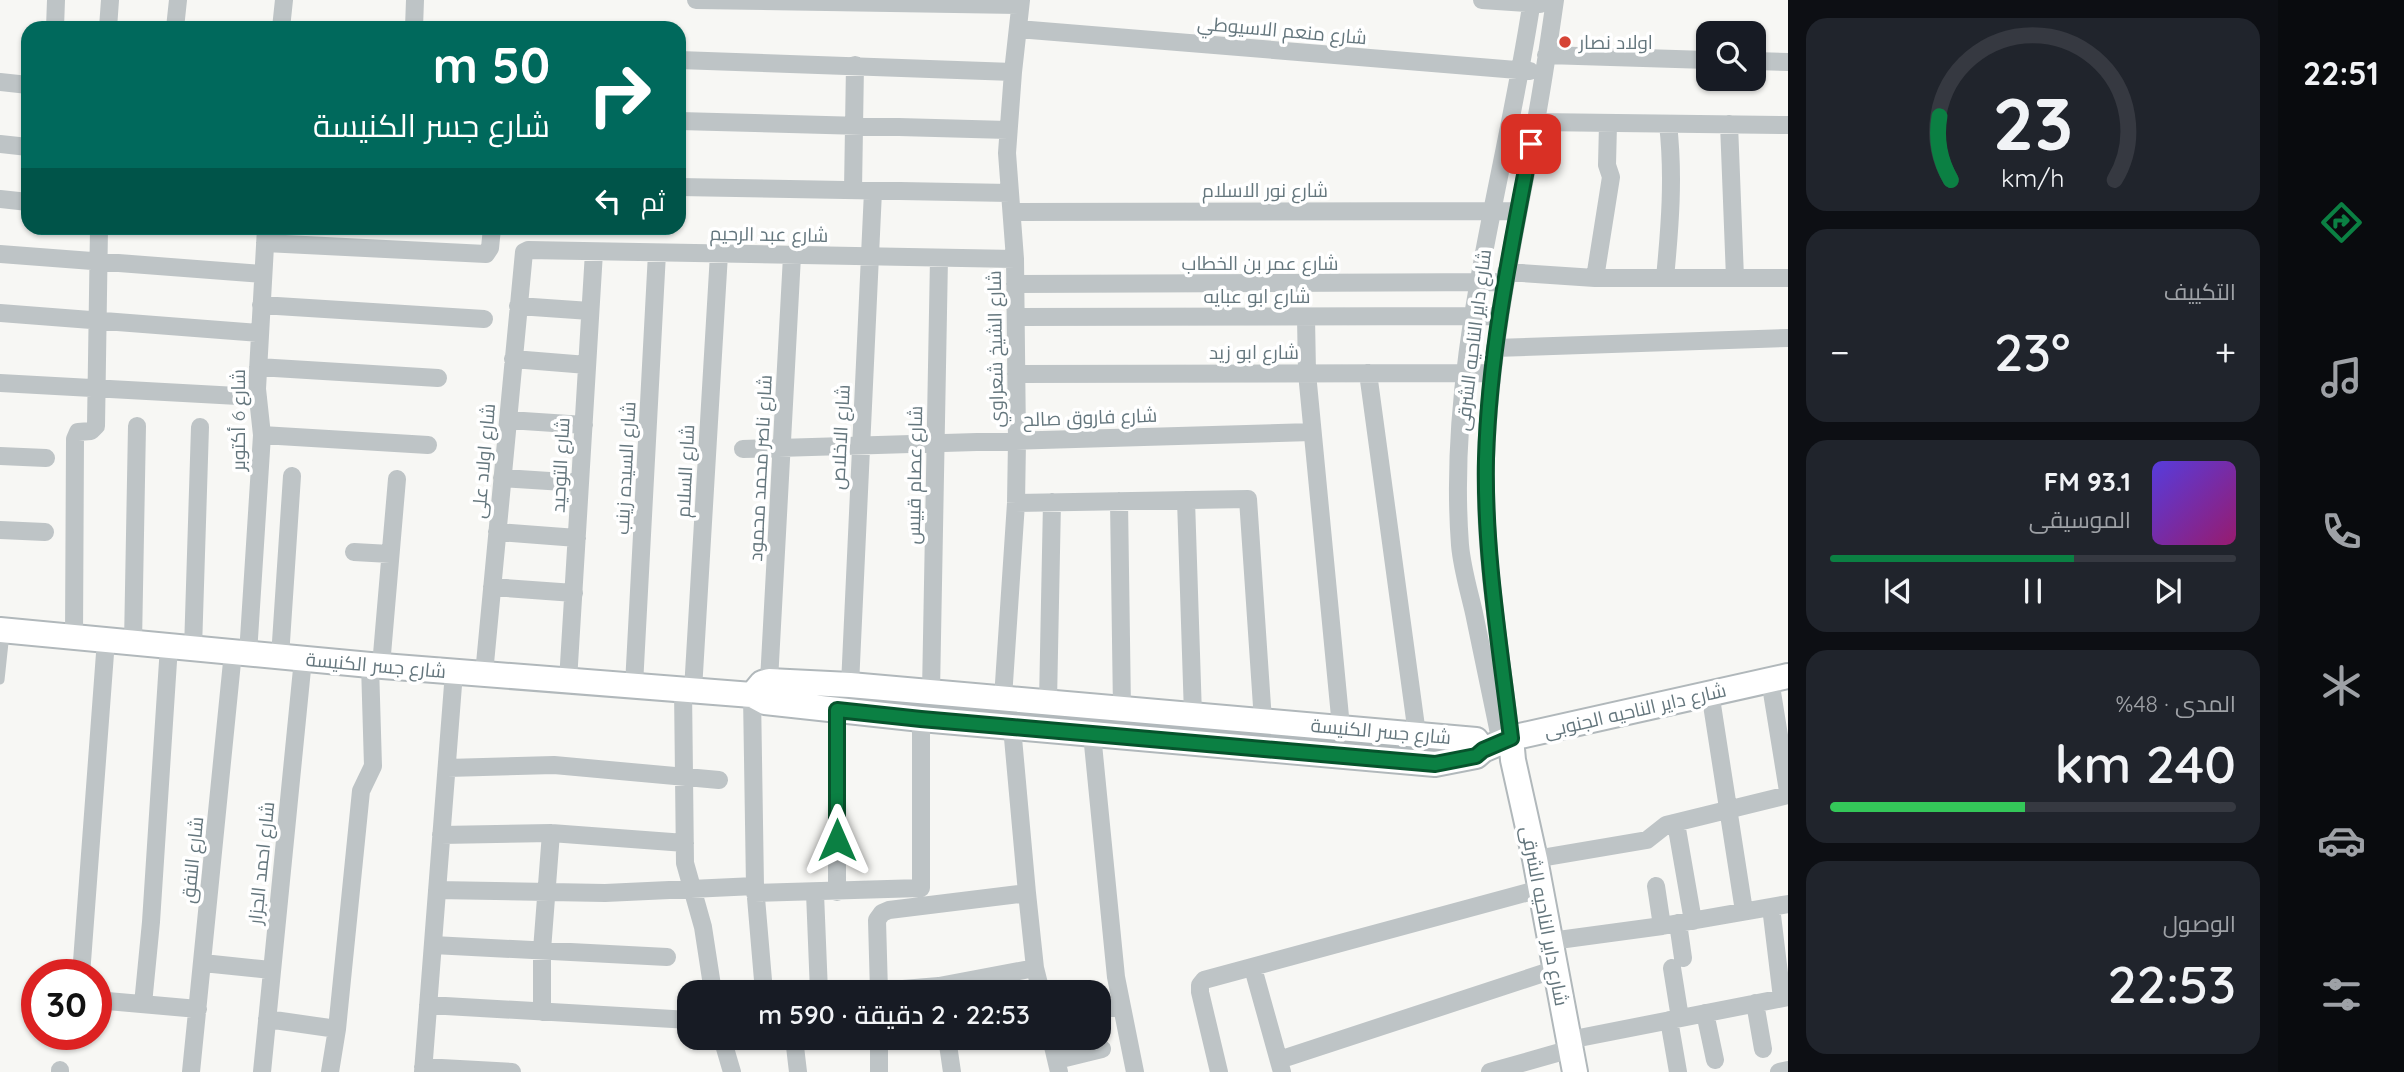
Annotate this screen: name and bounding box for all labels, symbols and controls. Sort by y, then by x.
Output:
street label: شارع منعم الاسيوطي [1196,11,1368,52]
map controls [1696,21,1766,91]
button: search [1696,21,1766,91]
place label: اولاد نصار [1578,30,1653,54]
text: 50 m [433,34,550,95]
marker: اولاد نصار [1557,34,1573,50]
icon: right [574,49,665,140]
text: 22:51 [2303,53,2379,93]
text: 23 [1993,78,2073,169]
text: شارع جسر الكنيسة [313,105,550,145]
pin [1501,114,1561,174]
icon: arrive [1512,125,1550,163]
text: km/h [2001,162,2065,193]
street label: شارع نور الاسلام [1202,178,1328,204]
icon: left [589,182,627,220]
text: ثم [641,185,665,218]
icon: directions [2317,198,2366,247]
street label: شارع عبد الرحيم [709,221,829,249]
street label: شارع داير الناحيه الشرقى [1450,248,1498,432]
street label: شارع عمر بن الخطاب [1181,251,1339,277]
street label: شارع الشيخ شعراوي [982,270,1011,428]
text: التكييف [2164,277,2236,306]
street label: شارع ابو عبايه [1204,284,1310,310]
text: 23° [1994,319,2070,384]
text: − [1830,328,1850,376]
text: + [2215,328,2236,376]
street label: شارع ابو زيد [1209,340,1299,366]
icon: music [2317,353,2366,402]
street label: شارع 6 أكتوبر [226,369,252,472]
street label: شارع ناصر محمد محمود [743,374,779,562]
street label: شارع الاخلاص [825,384,857,490]
street label: شارع السيده زينب [610,401,642,535]
street label: شارع اولاد على [466,403,502,520]
street label: شارع فاروق صالح [1022,403,1158,433]
street label: شارع عصام قبيس [901,406,929,544]
street label: شارع التوحيد [546,417,576,513]
street label: شارع السلام [671,424,701,518]
text: 93.1 FM [2044,465,2131,498]
text: الموسيقى [2029,505,2131,534]
icon: phone [2317,507,2366,556]
icon: previous [1879,572,1917,610]
icon: pause [2014,572,2052,610]
icon: next [2149,572,2187,610]
street label: شارع جسر الكنيسة [305,647,447,685]
icon: climate [2317,661,2366,710]
street label: شارع داير الناحيه الجنوبى [1542,677,1729,745]
text: المدى · 48% [2116,689,2236,718]
street label: شارع جسر الكنيسة [1310,713,1452,751]
text: 240 km [2054,731,2236,796]
street label: شارع احمد الجزار [243,800,281,927]
position arrow [800,803,874,877]
street label: شارع النفق [176,815,210,905]
icon: car [2317,816,2366,865]
street label: شارع داير الناحيه الشرقى [1514,824,1574,1008]
text: الوصول [2163,909,2236,938]
text: 22:53 [2108,951,2236,1016]
speed limit sign: 30 [21,959,112,1050]
icon: filters [2317,970,2366,1019]
text: 22:53 · 2 دقيقة · 590 m [758,998,1030,1031]

